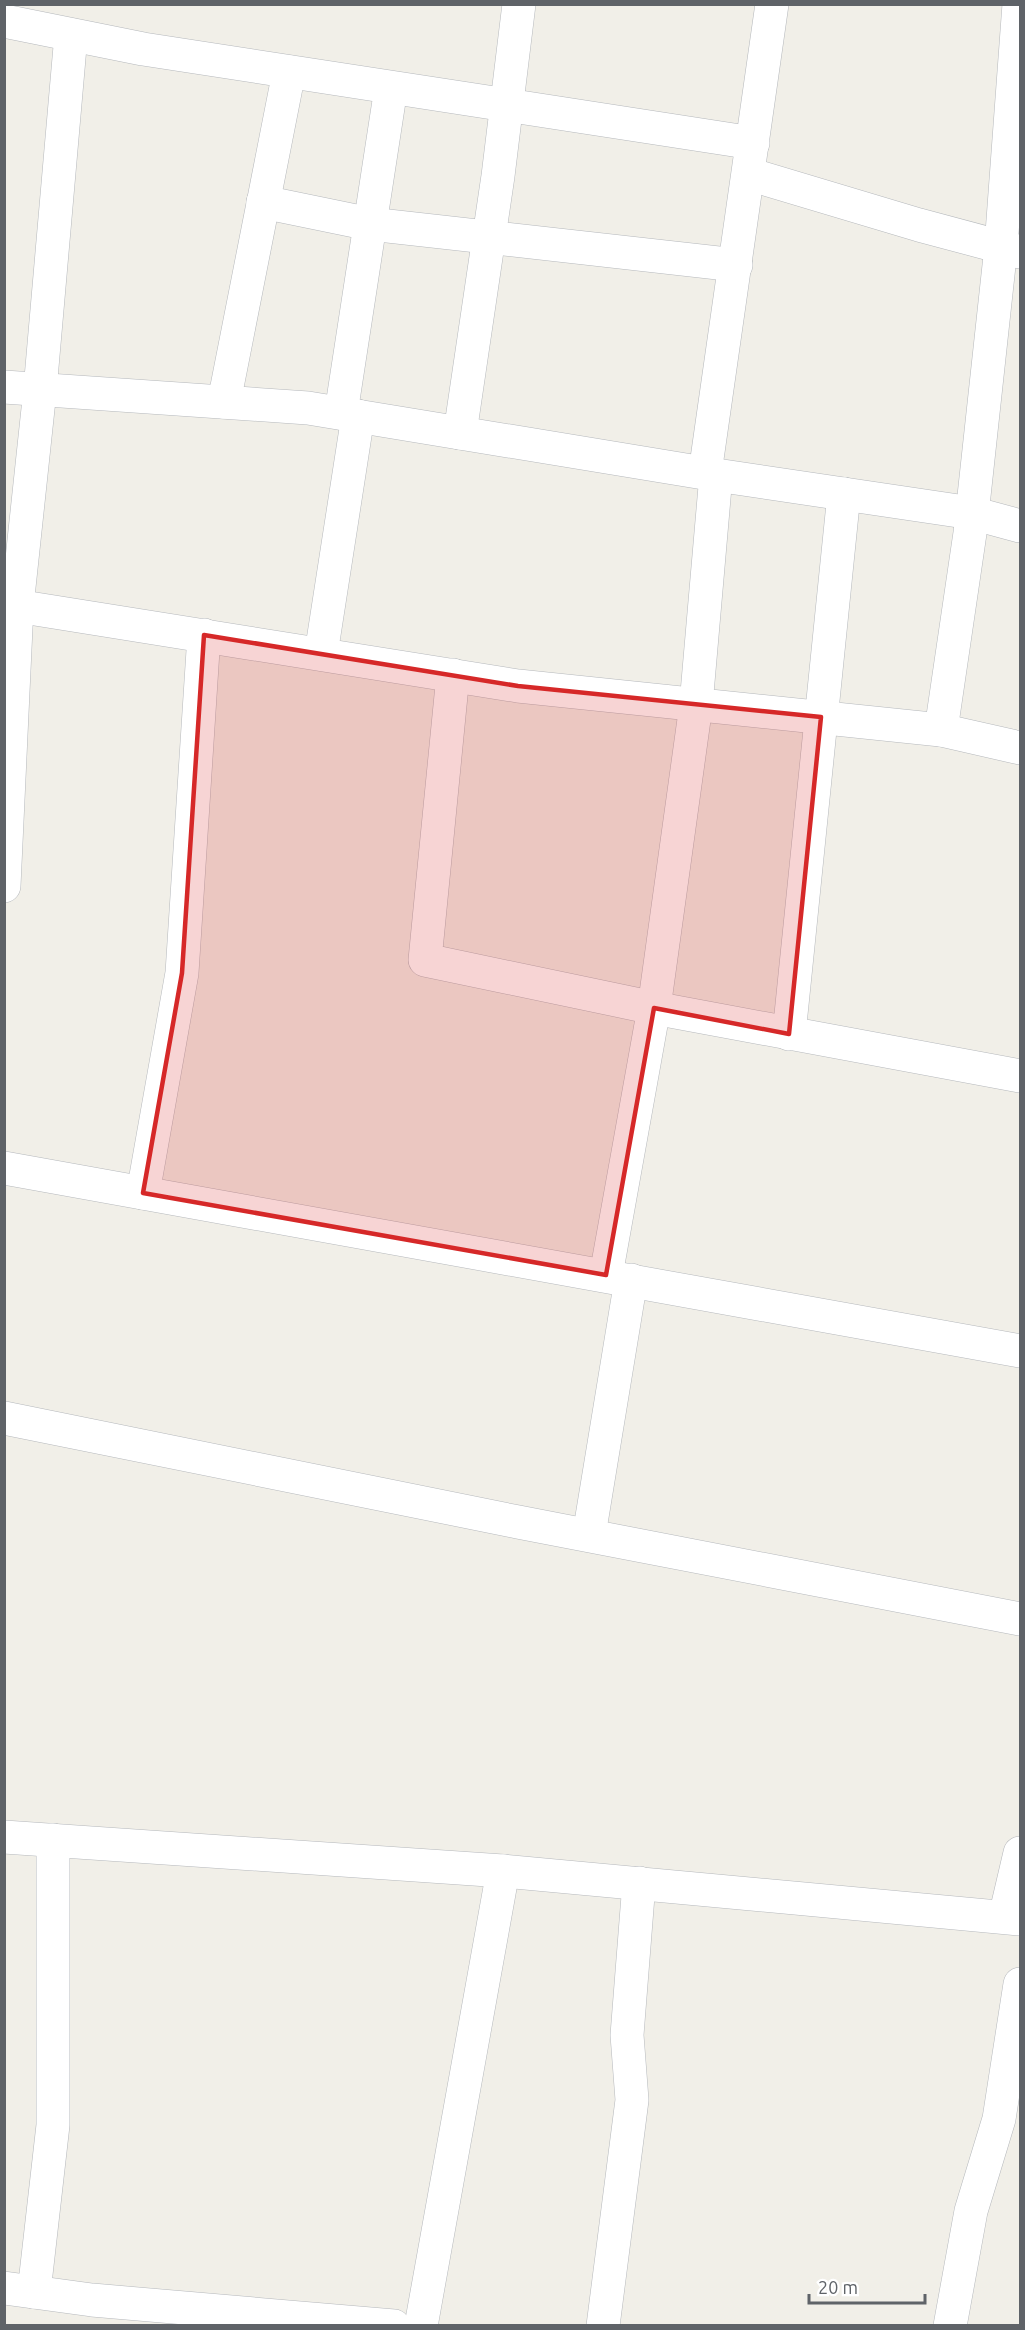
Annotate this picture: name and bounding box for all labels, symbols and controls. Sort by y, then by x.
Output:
scale bar [809,2267,924,2305]
text: 20 m [818,2277,858,2297]

